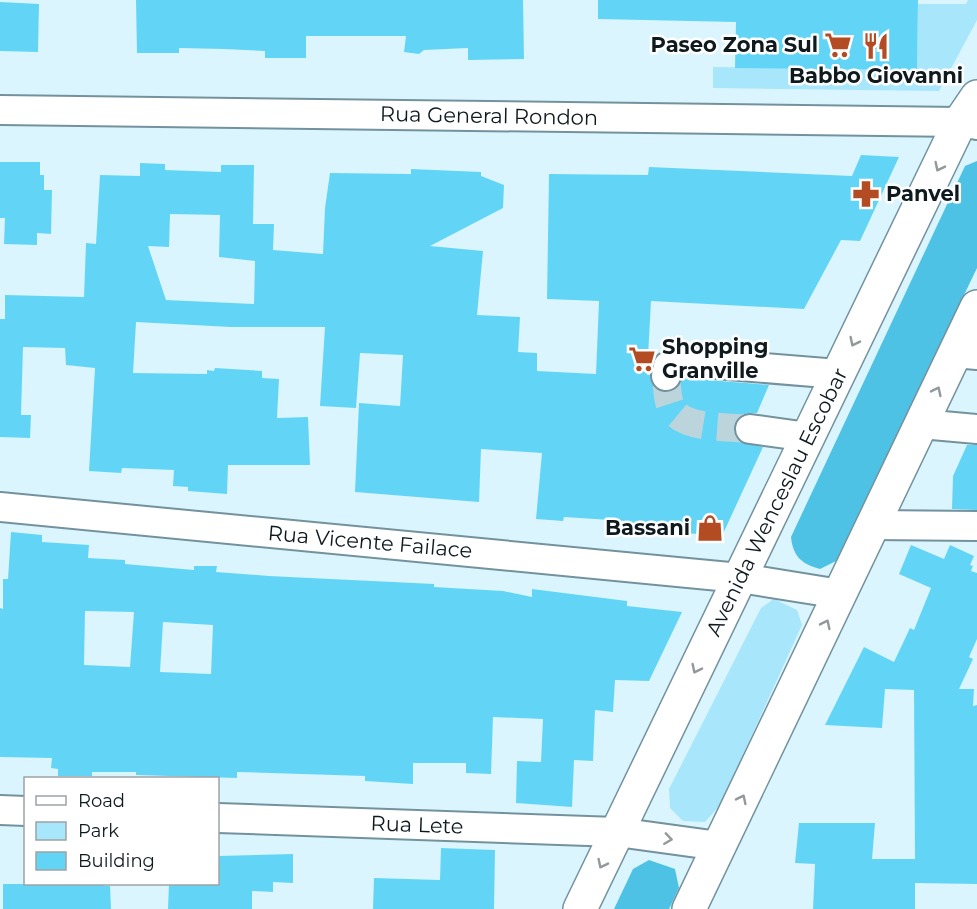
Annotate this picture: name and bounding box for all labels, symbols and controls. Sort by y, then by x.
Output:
supermarket icon: Paseo Zona Sul [823,30,853,60]
restaurant icon: Babbo Giovanni [861,31,891,61]
place label: Paseo Zona Sul [651,32,818,57]
place label: Babbo Giovanni [789,63,963,88]
street label: Rua General Rondon [380,101,598,130]
one-way arrow [934,160,946,171]
pharmacy icon: Panvel [851,179,881,209]
place label: Panvel [886,181,960,206]
place label: Shopping Granville [662,334,768,383]
one-way arrow [849,336,861,347]
supermarket icon: Shopping Granville [627,344,657,374]
street label: Avenida Wenceslau Escobar [701,364,853,640]
one-way arrow [930,386,942,397]
shop icon: Bassani [695,513,725,543]
place label: Bassani [605,515,690,540]
street label: Rua Vicente Failace [267,520,473,563]
one-way arrow [818,619,830,630]
one-way arrow [691,663,703,674]
legend [24,777,219,885]
text: Road [78,790,125,812]
one-way arrow [734,795,746,806]
street label: Rua Lete [370,810,464,839]
text: Park [78,820,119,842]
one-way arrow [664,832,673,844]
text: Building [78,850,155,872]
one-way arrow [598,857,610,868]

